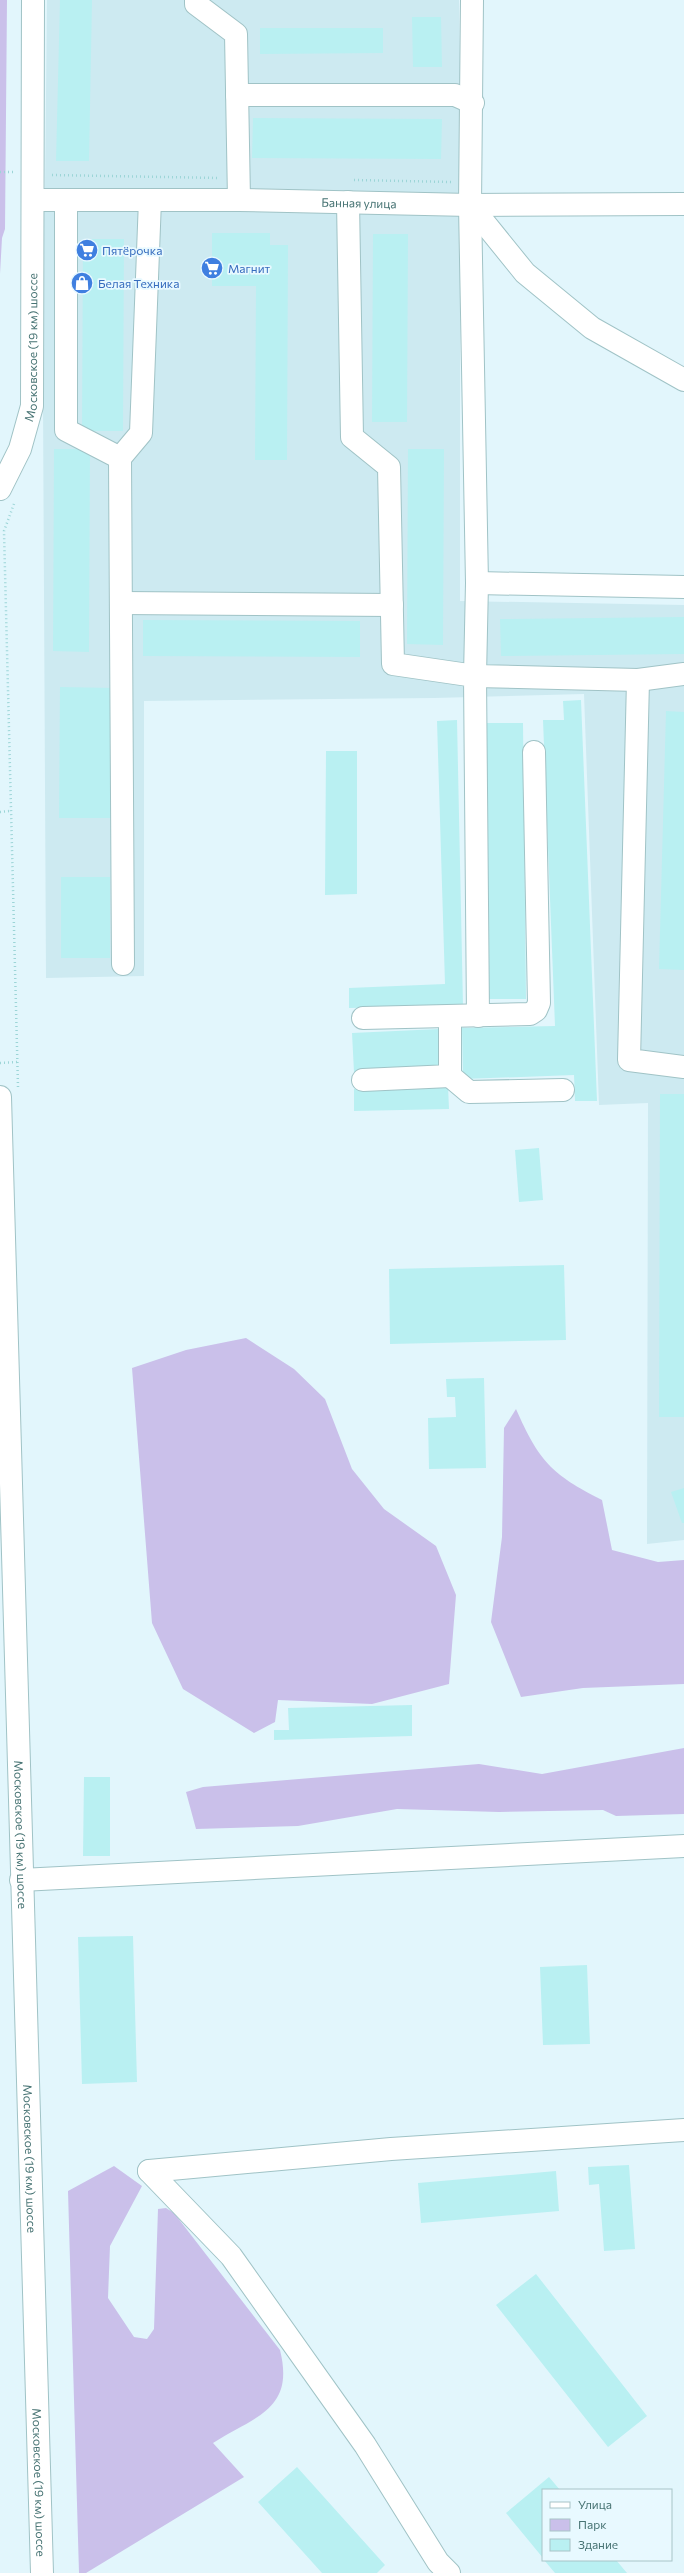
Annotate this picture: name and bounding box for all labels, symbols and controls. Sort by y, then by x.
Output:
street label: Банная улица [321,195,397,210]
supermarket icon: Пятёрочка [74,237,100,263]
place label: Пятёрочка [102,243,162,257]
supermarket icon: Магнит [199,255,225,281]
place label: Магнит [228,261,271,275]
shop icon: Белая Техника [69,270,95,296]
street label: Московское (19 км) шоссе [21,273,40,423]
place label: Белая Техника [98,276,179,290]
street label: Московское (19 км) шоссе [12,1760,30,1909]
street label: Московское (19 км) шоссе [21,2084,39,2233]
street label: Московское (19 км) шоссе [30,2408,49,2557]
legend [542,2489,672,2561]
text: Улица [578,2497,612,2511]
text: Парк [578,2517,607,2531]
text: Здание [578,2537,618,2551]

